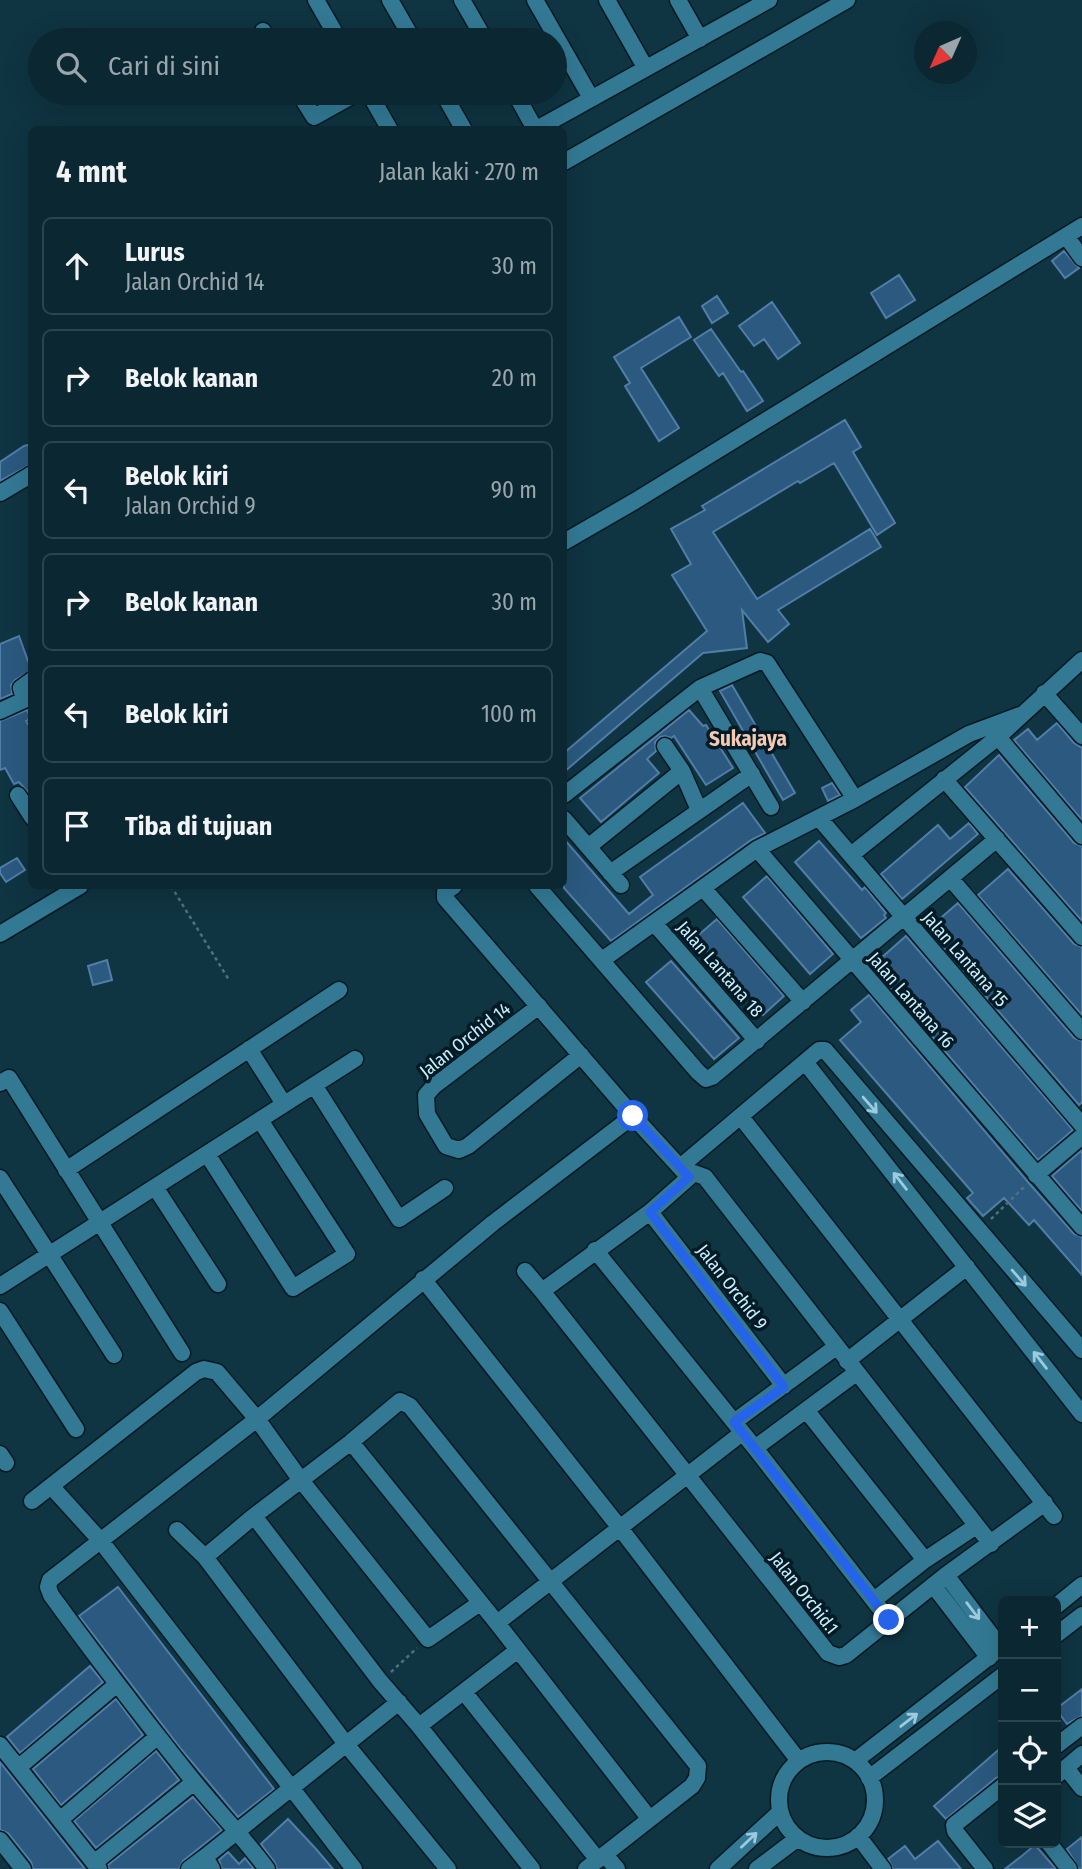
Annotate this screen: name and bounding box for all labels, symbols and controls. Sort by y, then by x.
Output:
north arrow [914,21,977,84]
search box [28,28,567,105]
icon: search [52,48,90,86]
text: Cari di sini [108,51,220,82]
text: 4 mnt [56,154,127,190]
text: Jalan kaki · 270 m [379,158,539,186]
text: Lurus [125,237,185,268]
icon: ahead [58,247,96,285]
text: 30 m [492,252,537,280]
text: Jalan Orchid 14 [125,268,265,296]
icon: right [58,359,96,397]
text: Belok kanan [125,363,258,394]
text: 20 m [492,364,537,392]
text: Belok kiri [125,461,228,492]
icon: left [58,471,96,509]
text: 90 m [491,476,537,504]
text: Jalan Orchid 9 [125,492,256,520]
icon: right [58,583,96,621]
text: Belok kanan [125,587,258,618]
text: 30 m [492,588,537,616]
icon: left [58,695,96,733]
text: Belok kiri [125,699,228,730]
text: 100 m [481,700,537,728]
district label: Sukajaya [709,726,787,752]
icon: arrive [58,807,96,845]
text: Tiba di tujuan [125,811,272,842]
street label: Jalan Lantana 15 [918,907,1012,1011]
street label: Jalan Lantana 18 [672,916,768,1022]
street label: Jalan Lantana 16 [863,948,959,1053]
street label: Jalan Orchid 14 [415,998,515,1082]
one-way arrow [862,1096,878,1114]
route start [617,1100,648,1131]
one-way arrow [892,1172,907,1191]
street label: Jalan Orchid 9 [692,1240,772,1334]
one-way arrow [1011,1268,1027,1286]
one-way arrow [1032,1351,1047,1370]
street label: Jalan Orchid.1 [765,1548,843,1638]
map controls [998,1596,1061,1848]
button: + [998,1596,1061,1659]
one-way arrow [966,1602,981,1620]
route end [873,1604,904,1635]
button: − [998,1659,1061,1722]
one-way arrow [899,1712,918,1727]
button: locate [998,1722,1061,1785]
button: layers [998,1785,1061,1848]
one-way arrow [740,1832,757,1849]

